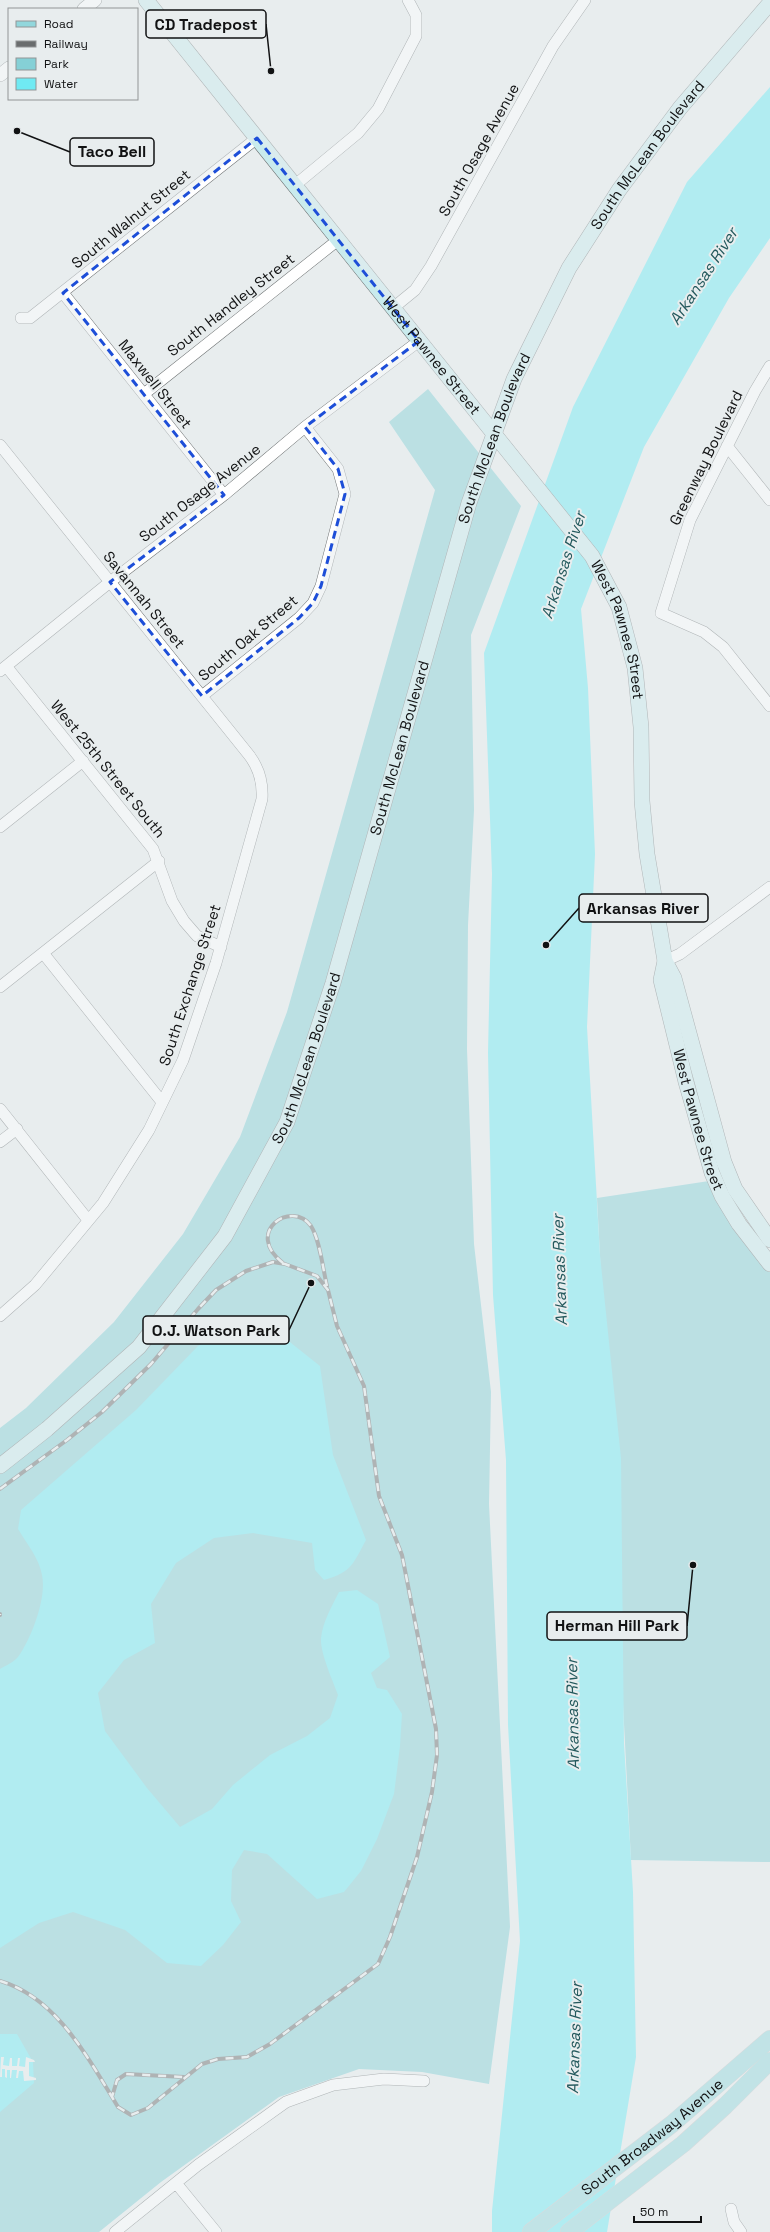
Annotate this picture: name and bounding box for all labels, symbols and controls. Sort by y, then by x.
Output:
legend [8,8,138,100]
callout: CD Tradepost [146,10,266,38]
text: CD Tradepost [154,14,258,35]
text: Road [44,16,73,32]
text: Railway [44,36,88,52]
text: Park [44,56,69,72]
text: Water [44,76,78,92]
street label: South McLean Boulevard [586,76,708,233]
street label: South Osage Avenue [434,80,523,220]
callout: Taco Bell [70,138,154,166]
text: Taco Bell [78,141,146,162]
street label: South Walnut Street [67,165,194,272]
water label: Arkansas River [664,222,744,329]
street label: South Handley Street [163,249,298,360]
street label: West Pawnee Street [379,292,485,419]
street label: Maxwell Street [115,335,196,432]
street label: South McLean Boulevard [454,350,534,525]
street label: Greenway Boulevard [665,387,746,528]
street label: South Osage Avenue [135,439,264,546]
water label: Arkansas River [536,507,591,621]
street label: Savannah Street [99,547,190,652]
street label: West Pawnee Street [587,557,648,700]
street label: South Oak Street [194,590,301,685]
street label: South McLean Boulevard [365,658,433,837]
street label: West 25th Street South [47,696,170,841]
callout: Arkansas River [579,894,708,922]
text: Arkansas River [587,898,699,919]
street label: South Exchange Street [154,902,225,1068]
street label: South McLean Boulevard [267,970,345,1147]
street label: West Pawnee Street [669,1047,728,1193]
water label: Arkansas River [547,1212,572,1326]
callout: O.J. Watson Park [143,1316,289,1344]
text: O.J. Watson Park [152,1320,280,1341]
callout: Herman Hill Park [547,1612,687,1640]
text: Herman Hill Park [555,1615,679,1636]
water label: Arkansas River [561,1656,584,1770]
water label: Arkansas River [562,1980,587,2094]
street label: South Broadway Avenue [577,2074,727,2199]
scale bar [634,2198,701,2224]
text: 50 m [640,2204,668,2220]

